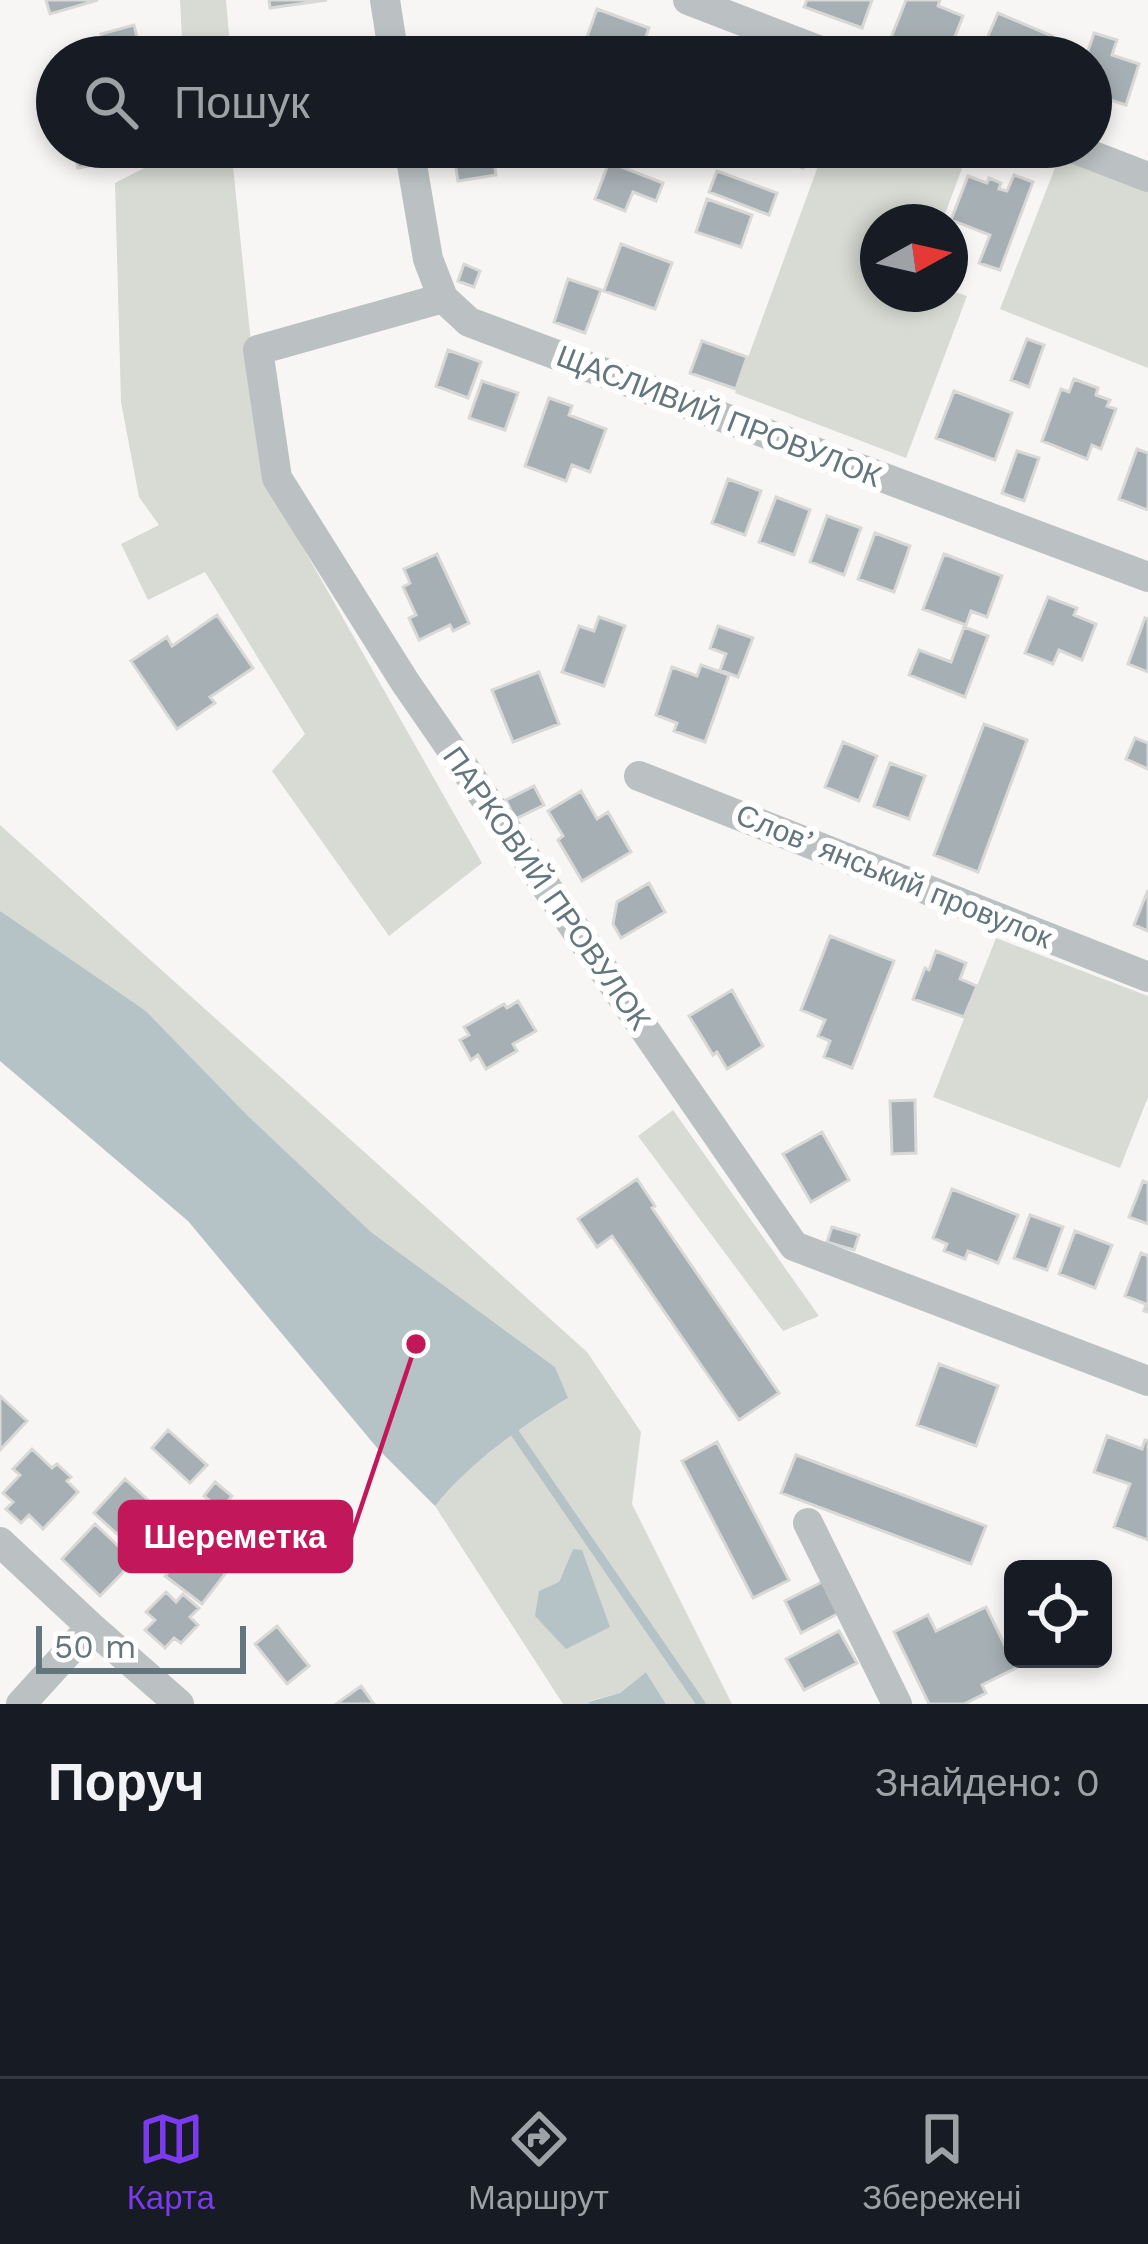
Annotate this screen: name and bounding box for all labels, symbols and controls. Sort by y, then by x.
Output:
search box [36,36,1112,168]
icon: search [78,69,144,135]
text: Пошук [174,76,310,129]
north arrow [860,204,968,312]
street label: ЩАСЛИВИЙ ПРОВУЛОК [552,338,887,494]
street label: ПАРКОВИЙ ПРОВУЛОК [436,740,658,1037]
street label: Словʼянський провулок [731,797,1058,956]
callout: Шереметка [120,1502,351,1571]
text: Шереметка [144,1517,327,1556]
map controls [1004,1560,1112,1668]
button: locate [1004,1560,1112,1668]
scale bar [36,1620,246,1673]
text: 50 m [54,1627,136,1666]
text: Поруч [48,1753,204,1812]
text: Знайдено: 0 [875,1760,1100,1805]
tab: Карта [127,2106,215,2217]
tab: Маршрут [468,2106,609,2217]
tab: Збережені [862,2106,1021,2217]

